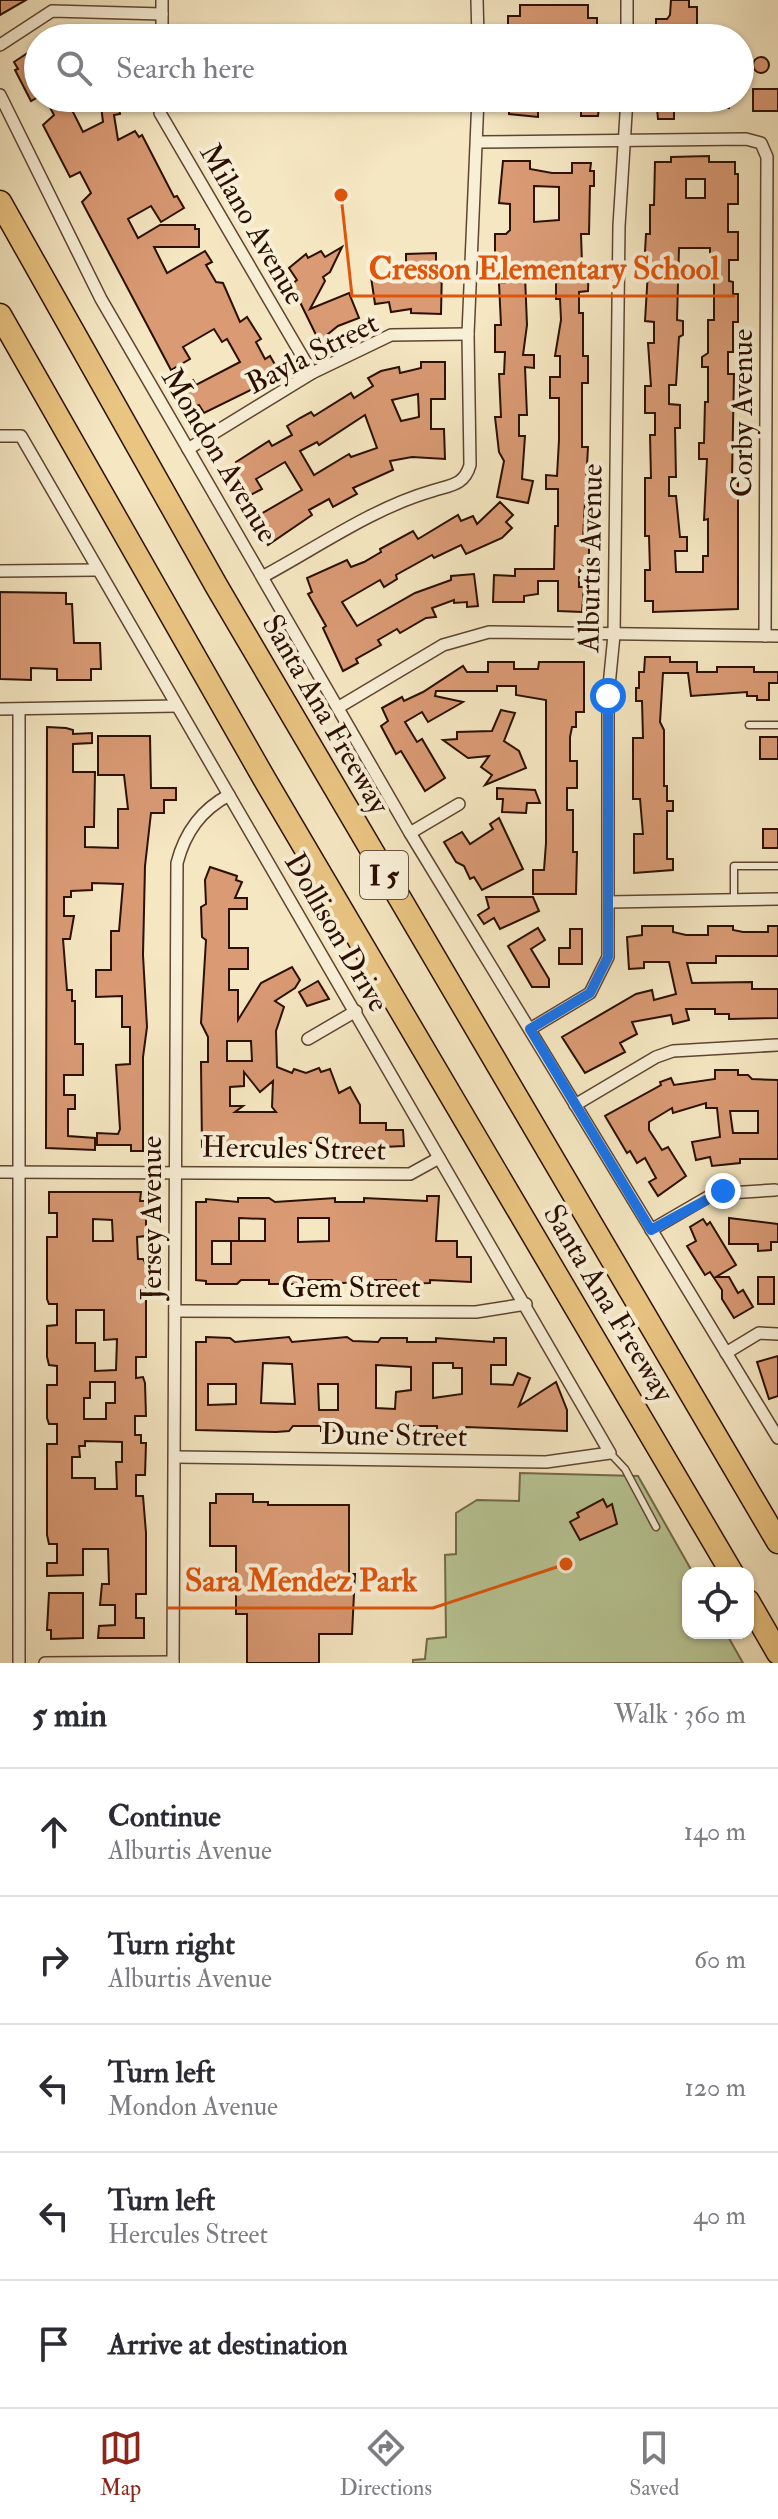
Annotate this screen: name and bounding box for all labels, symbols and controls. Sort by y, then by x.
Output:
search box [24,24,754,112]
icon: search [52,46,96,90]
text: Search here [116,50,255,87]
street label: Milano Avenue [192,137,314,311]
callout: Cresson Elementary School [352,240,735,296]
text: Cresson Elementary School [369,249,720,289]
street label: Bayla Street [240,304,385,402]
street label: Corby Avenue [724,329,761,497]
street label: Mondon Avenue [153,362,286,549]
street label: Alburtis Avenue [570,463,611,654]
street label: Santa Ana Freeway [254,608,398,821]
route start [590,678,626,714]
street label: Dollison Drive [276,846,397,1018]
road number: I 5 [360,851,408,899]
street label: Hercules Street [201,1128,387,1169]
street label: Jersey Avenue [133,1136,170,1301]
route end [705,1173,741,1209]
street label: Santa Ana Freeway [535,1198,682,1409]
street label: Gem Street [281,1269,421,1306]
street label: Dune Street [320,1416,468,1455]
callout: Sara Mendez Park [168,1552,433,1608]
text: Sara Mendez Park [185,1561,418,1601]
map controls [682,1567,754,1639]
button: locate [682,1567,754,1639]
text: 5 min [32,1694,107,1737]
text: Walk · 360 m [614,1699,746,1731]
text: Continue [108,1798,221,1835]
icon: ahead [32,1810,76,1854]
text: 140 m [684,1816,746,1848]
text: Alburtis Avenue [108,1835,272,1867]
text: Turn right [108,1926,235,1963]
icon: right [32,1938,76,1982]
text: 60 m [694,1944,746,1976]
text: Alburtis Avenue [108,1963,272,1995]
text: Turn left [108,2054,215,2091]
icon: left [32,2066,76,2110]
text: 120 m [685,2072,746,2104]
text: Mondon Avenue [108,2091,278,2123]
text: Turn left [108,2182,215,2219]
icon: left [32,2194,76,2238]
text: 40 m [693,2200,746,2232]
text: Hercules Street [108,2219,268,2251]
icon: arrive [32,2322,76,2366]
text: Arrive at destination [108,2326,348,2363]
tab: Map [99,2426,143,2502]
tab: Directions [340,2426,432,2502]
tab: Saved [629,2426,679,2502]

